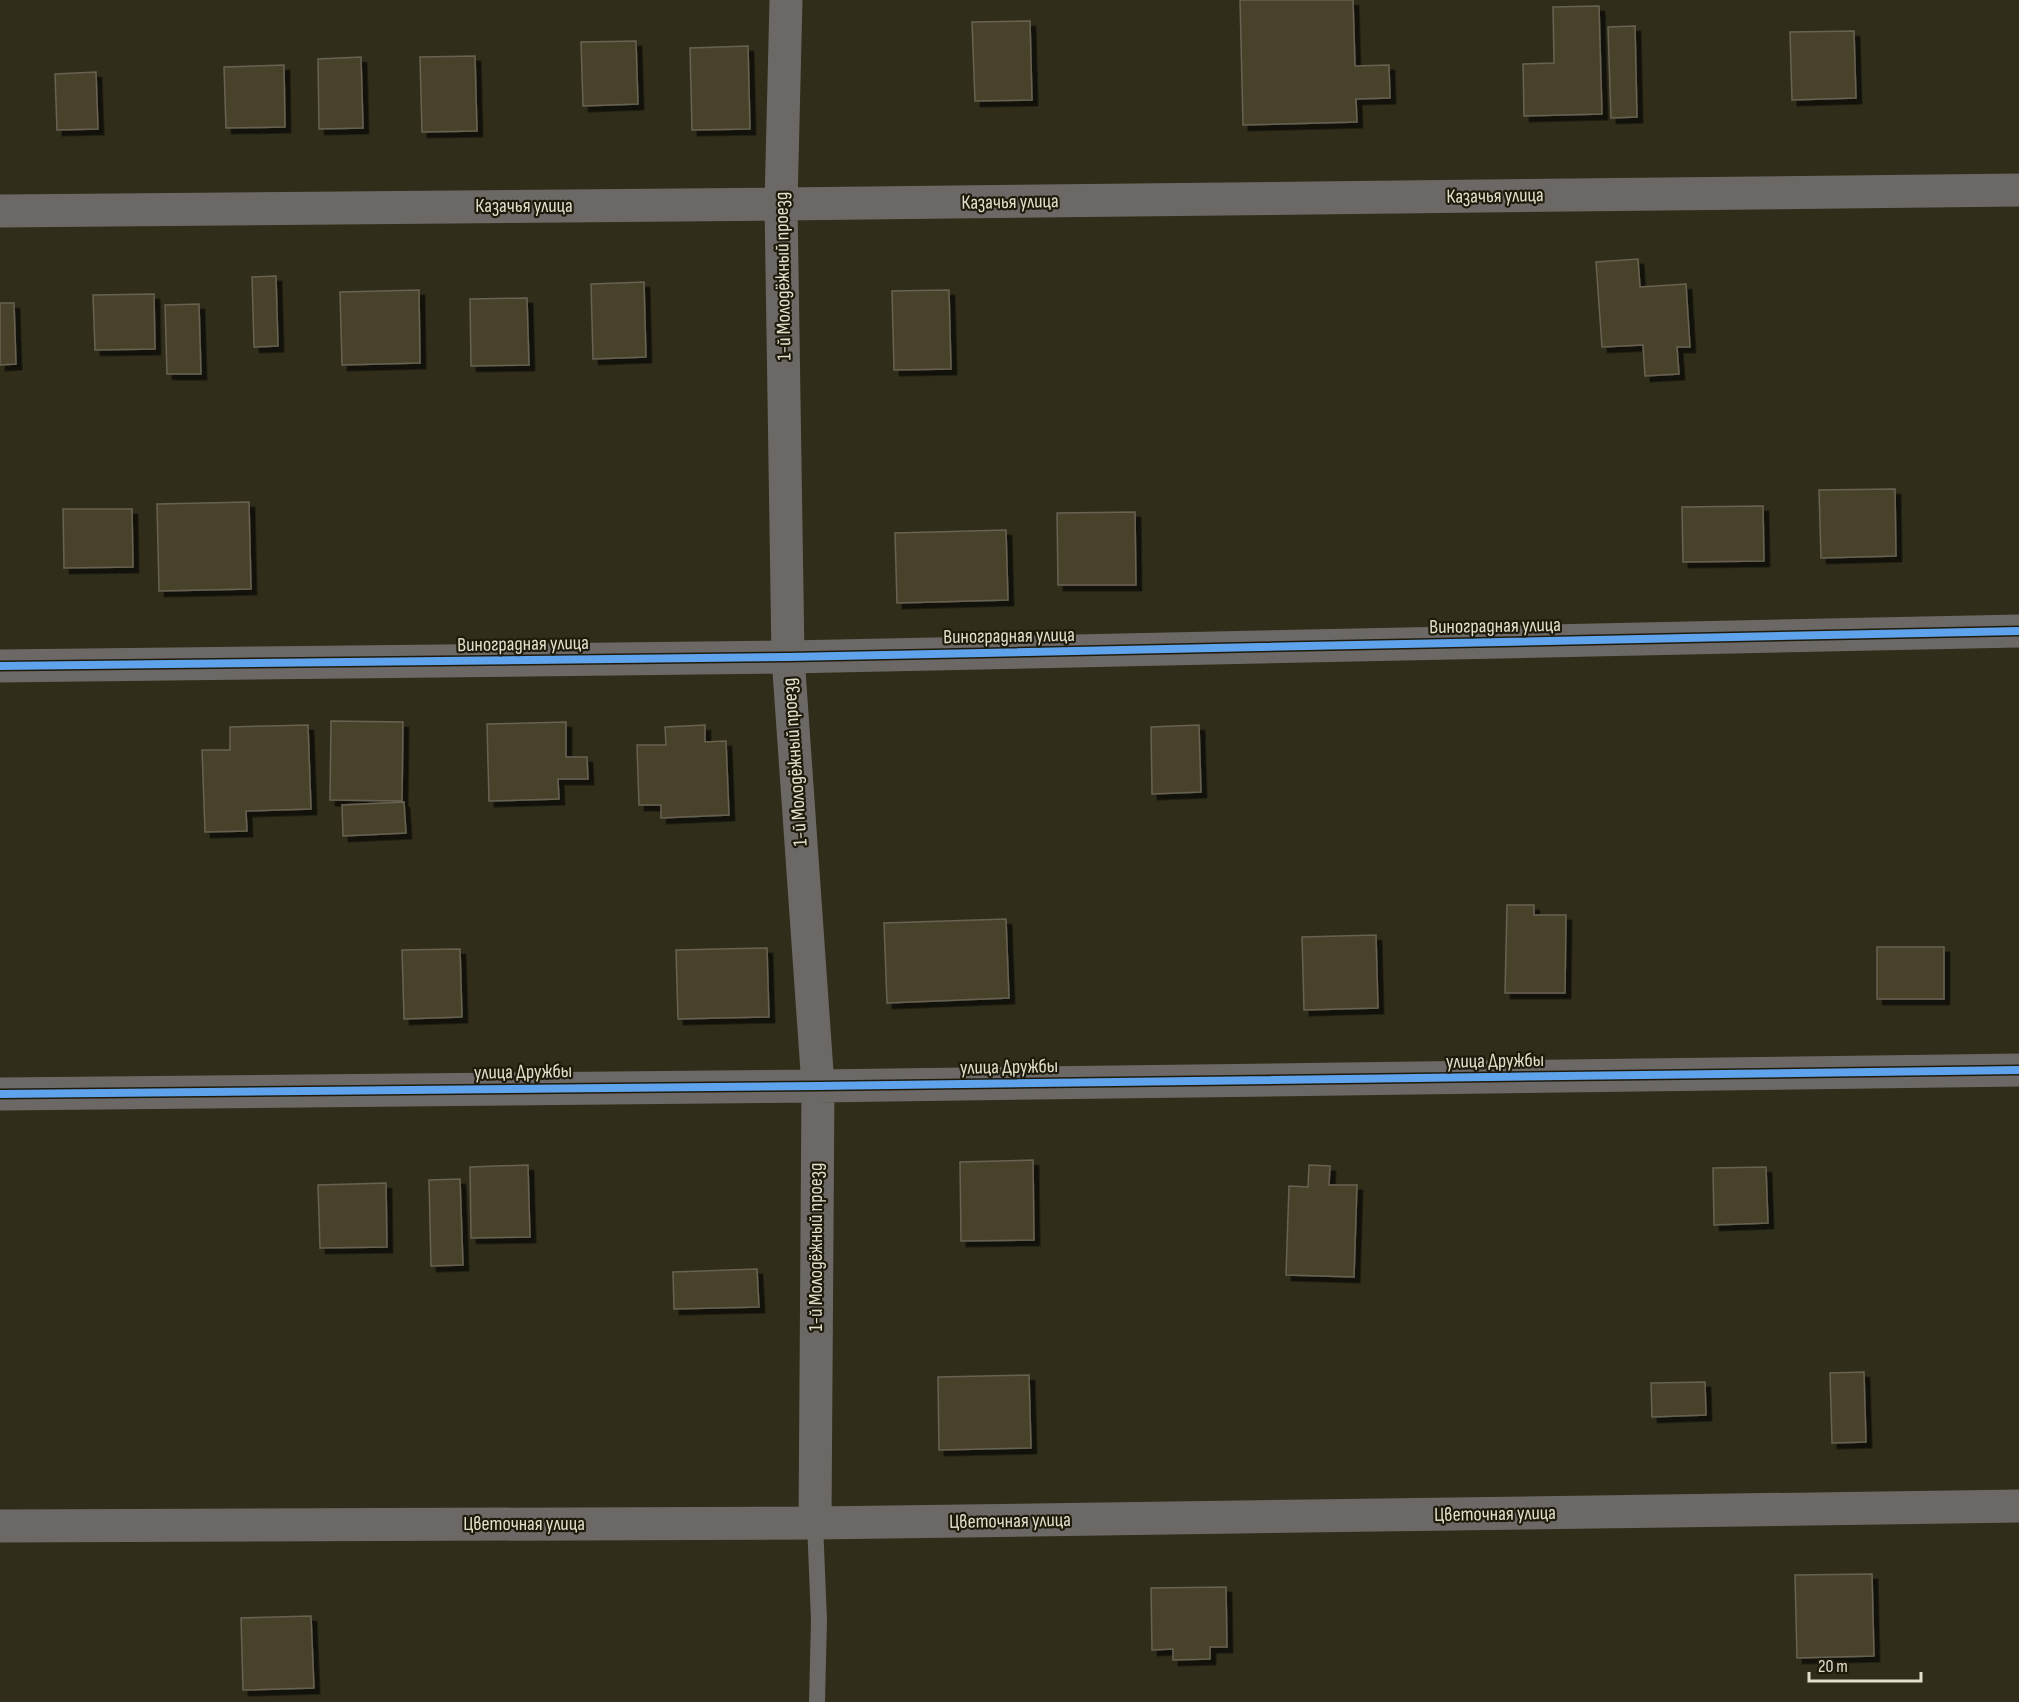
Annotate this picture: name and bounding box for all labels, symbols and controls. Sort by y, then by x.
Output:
street label: Казачья улица [1446,183,1544,209]
street label: Казачья улица [961,189,1059,215]
street label: 1-й Молодёжный проезд [770,192,796,360]
street label: Казачья улица [475,194,573,218]
street label: Виноградная улица [1429,613,1561,639]
street label: Виноградная улица [943,623,1075,649]
street label: Виноградная улица [457,631,589,657]
street label: 1-й Молодёжный проезд [777,677,813,847]
street label: улица Дружбы [1446,1048,1544,1074]
street label: улица Дружбы [960,1054,1058,1080]
street label: улица Дружбы [474,1059,572,1085]
street label: 1-й Молодёжный проезд [804,1163,828,1331]
street label: Цветочная улица [1434,1501,1556,1527]
street label: Цветочная улица [949,1508,1071,1534]
street label: Цветочная улица [463,1512,585,1536]
scale bar [1809,1645,1922,1683]
text: 20 m [1818,1656,1848,1677]

